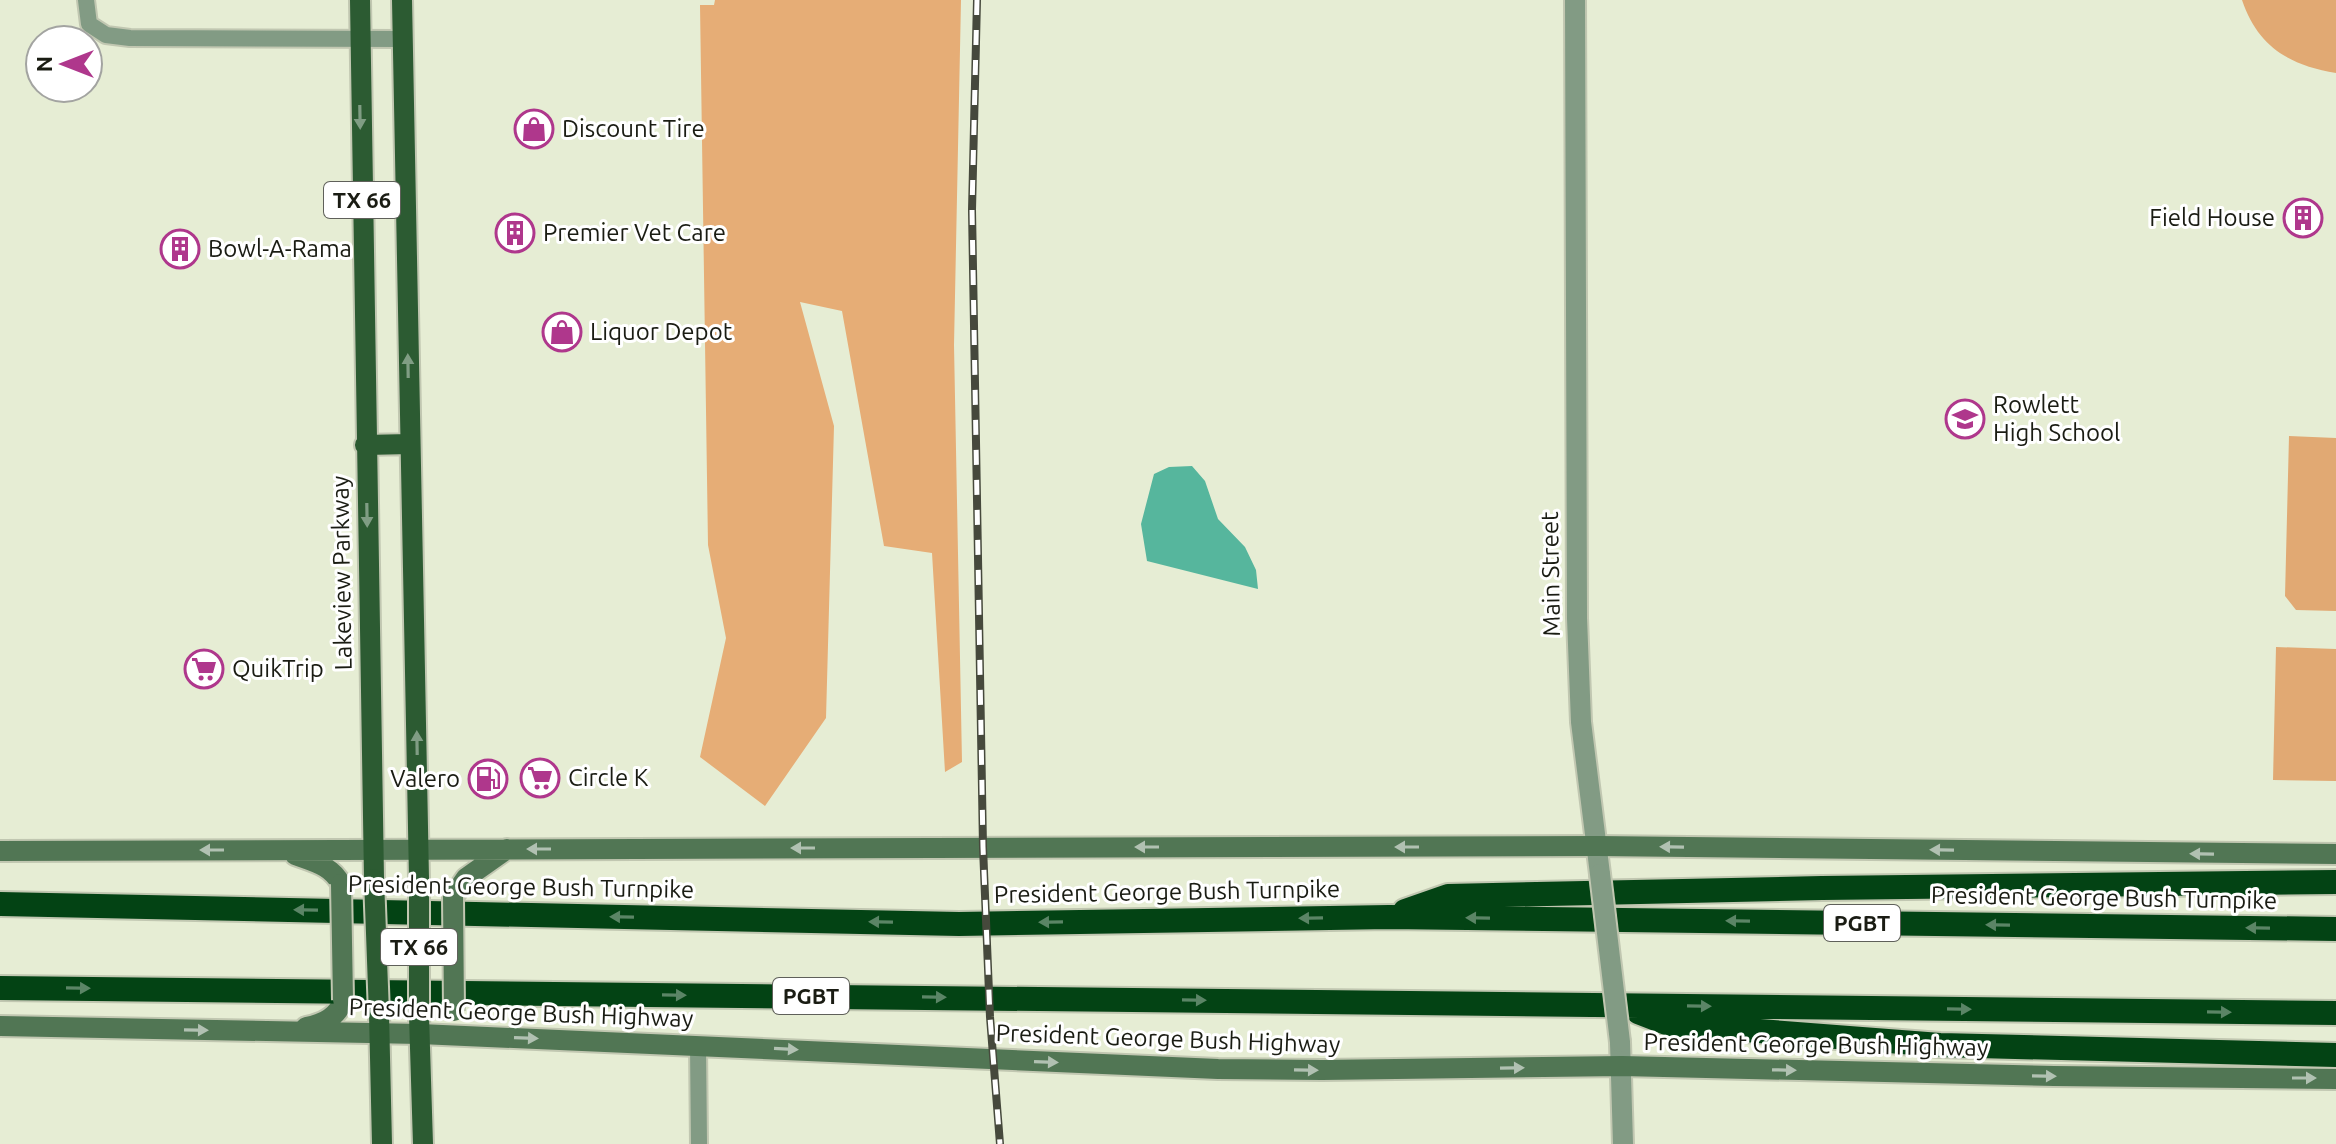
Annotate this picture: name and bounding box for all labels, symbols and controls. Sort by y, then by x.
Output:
north arrow [24,24,104,104]
text: N [31,56,56,72]
one-way arrow [354,105,367,130]
shop icon: Discount Tire [513,108,555,150]
place label: Discount Tire [562,115,705,142]
road number: TX 66 [324,182,400,218]
building icon: Field House [2282,197,2324,239]
place label: Field House [2149,204,2275,231]
building icon: Premier Vet Care [494,212,536,254]
place label: Premier Vet Care [543,219,726,246]
building icon: Bowl-A-Rama [159,228,201,270]
place label: Bowl-A-Rama [208,235,352,262]
shop icon: Liquor Depot [541,311,583,353]
place label: Liquor Depot [590,318,733,345]
one-way arrow [402,353,414,378]
place label: Rowlett High School [1993,391,2120,446]
school or university icon: Rowlett High School [1944,398,1986,440]
street label: Lakeview Parkway [326,475,357,671]
one-way arrow [360,503,373,528]
street label: Main Street [1536,511,1565,637]
supermarket icon: QuikTrip [183,648,225,690]
place label: QuikTrip [232,655,324,682]
one-way arrow [410,730,423,755]
supermarket icon: Circle K [519,757,561,799]
fuel station icon: Valero [467,758,509,800]
place label: Circle K [568,764,649,791]
place label: Valero [390,765,460,792]
one-way arrow [1134,841,1159,853]
one-way arrow [1394,841,1419,853]
one-way arrow [1659,841,1684,853]
one-way arrow [790,842,815,854]
one-way arrow [526,843,551,855]
one-way arrow [199,844,224,856]
one-way arrow [1929,844,1954,857]
one-way arrow [2189,847,2214,860]
street label: President George Bush Turnpike [348,870,694,903]
street label: President George Bush Turnpike [994,875,1340,908]
street label: President George Bush Turnpike [1931,881,2277,914]
one-way arrow [293,904,318,917]
road number: PGBT [1824,905,1900,941]
one-way arrow [609,911,634,923]
one-way arrow [1298,912,1323,924]
one-way arrow [1465,912,1490,924]
one-way arrow [1725,915,1750,928]
one-way arrow [868,916,894,929]
one-way arrow [1038,916,1063,929]
one-way arrow [1985,919,2010,931]
one-way arrow [2245,922,2270,934]
road number: TX 66 [381,929,457,965]
road number: PGBT [773,978,849,1014]
one-way arrow [66,982,91,995]
one-way arrow [662,988,687,1001]
one-way arrow [922,991,947,1003]
street label: President George Bush Highway [348,993,694,1032]
one-way arrow [1182,994,1207,1006]
one-way arrow [1687,1000,1712,1012]
one-way arrow [1947,1003,1972,1015]
one-way arrow [2207,1006,2232,1018]
street label: President George Bush Highway [995,1019,1341,1058]
one-way arrow [184,1023,209,1036]
street label: President George Bush Highway [1643,1028,1989,1061]
one-way arrow [514,1031,539,1044]
one-way arrow [774,1043,799,1056]
one-way arrow [1034,1056,1059,1069]
one-way arrow [1500,1061,1525,1074]
one-way arrow [1294,1064,1319,1076]
one-way arrow [1772,1064,1797,1076]
one-way arrow [2032,1070,2057,1082]
one-way arrow [2292,1072,2317,1084]

